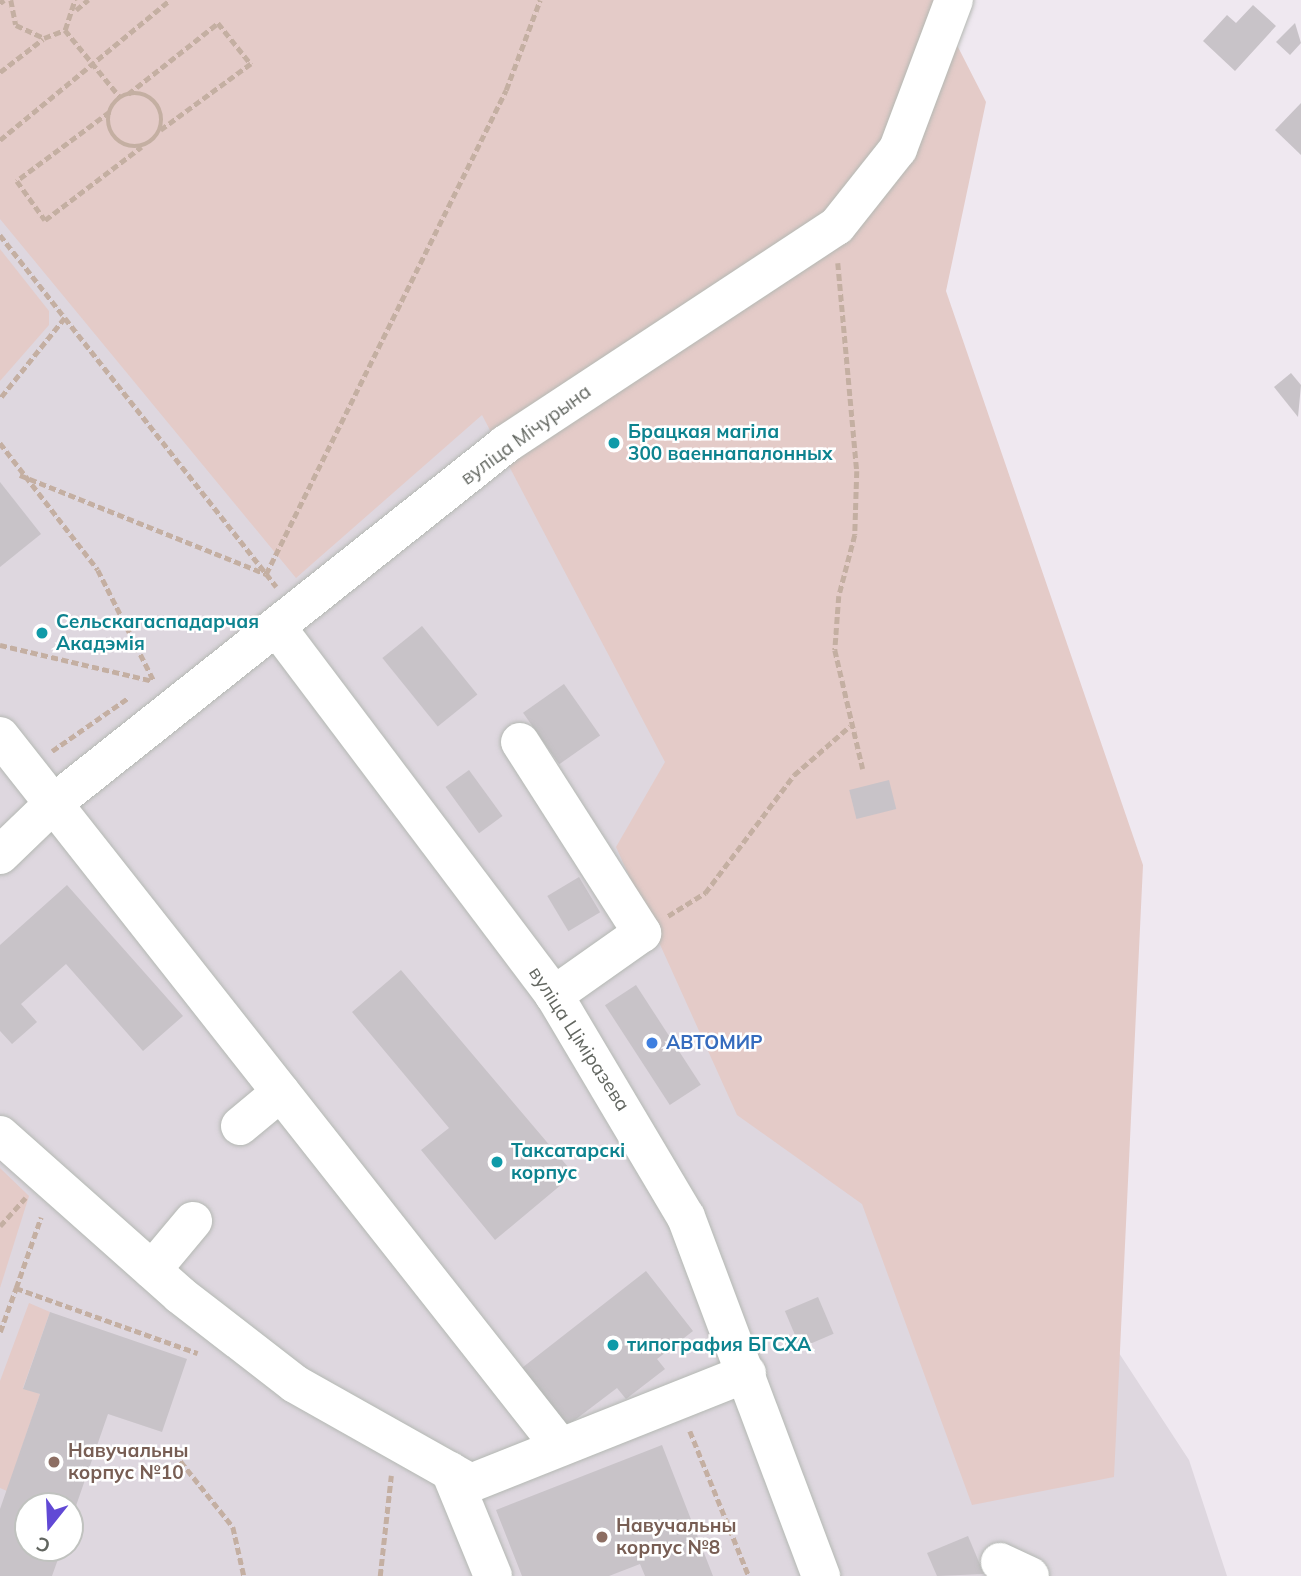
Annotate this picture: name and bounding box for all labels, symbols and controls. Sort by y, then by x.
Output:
street label: вуліца Мічурына [457,380,595,490]
place label: Брацкая магіла 300 ваеннапалонных [628,421,833,465]
marker: Брацкая магіла 300 ваеннапалонных [606,435,622,451]
place label: Сельскагаспадарчая Акадэмія [56,611,259,655]
marker: Сельскагаспадарчая Акадэмія [34,625,50,641]
street label: вуліца Ціміразева [524,963,634,1115]
place label: АВТОМИР [666,1032,763,1054]
marker: АВТОМИР [644,1035,660,1051]
place label: Таксатарскі корпус [511,1140,625,1184]
marker: Таксатарскі корпус [489,1154,505,1170]
place label: типография БГСХА [627,1334,811,1356]
marker: типография БГСХА [605,1337,621,1353]
place label: Навучальны корпус №10 [68,1440,188,1484]
marker: Навучальны корпус №10 [46,1454,62,1470]
north arrow [14,1492,84,1562]
place label: Навучальны корпус №8 [616,1515,736,1559]
marker: Навучальны корпус №8 [594,1529,610,1545]
text: С [33,1532,53,1558]

